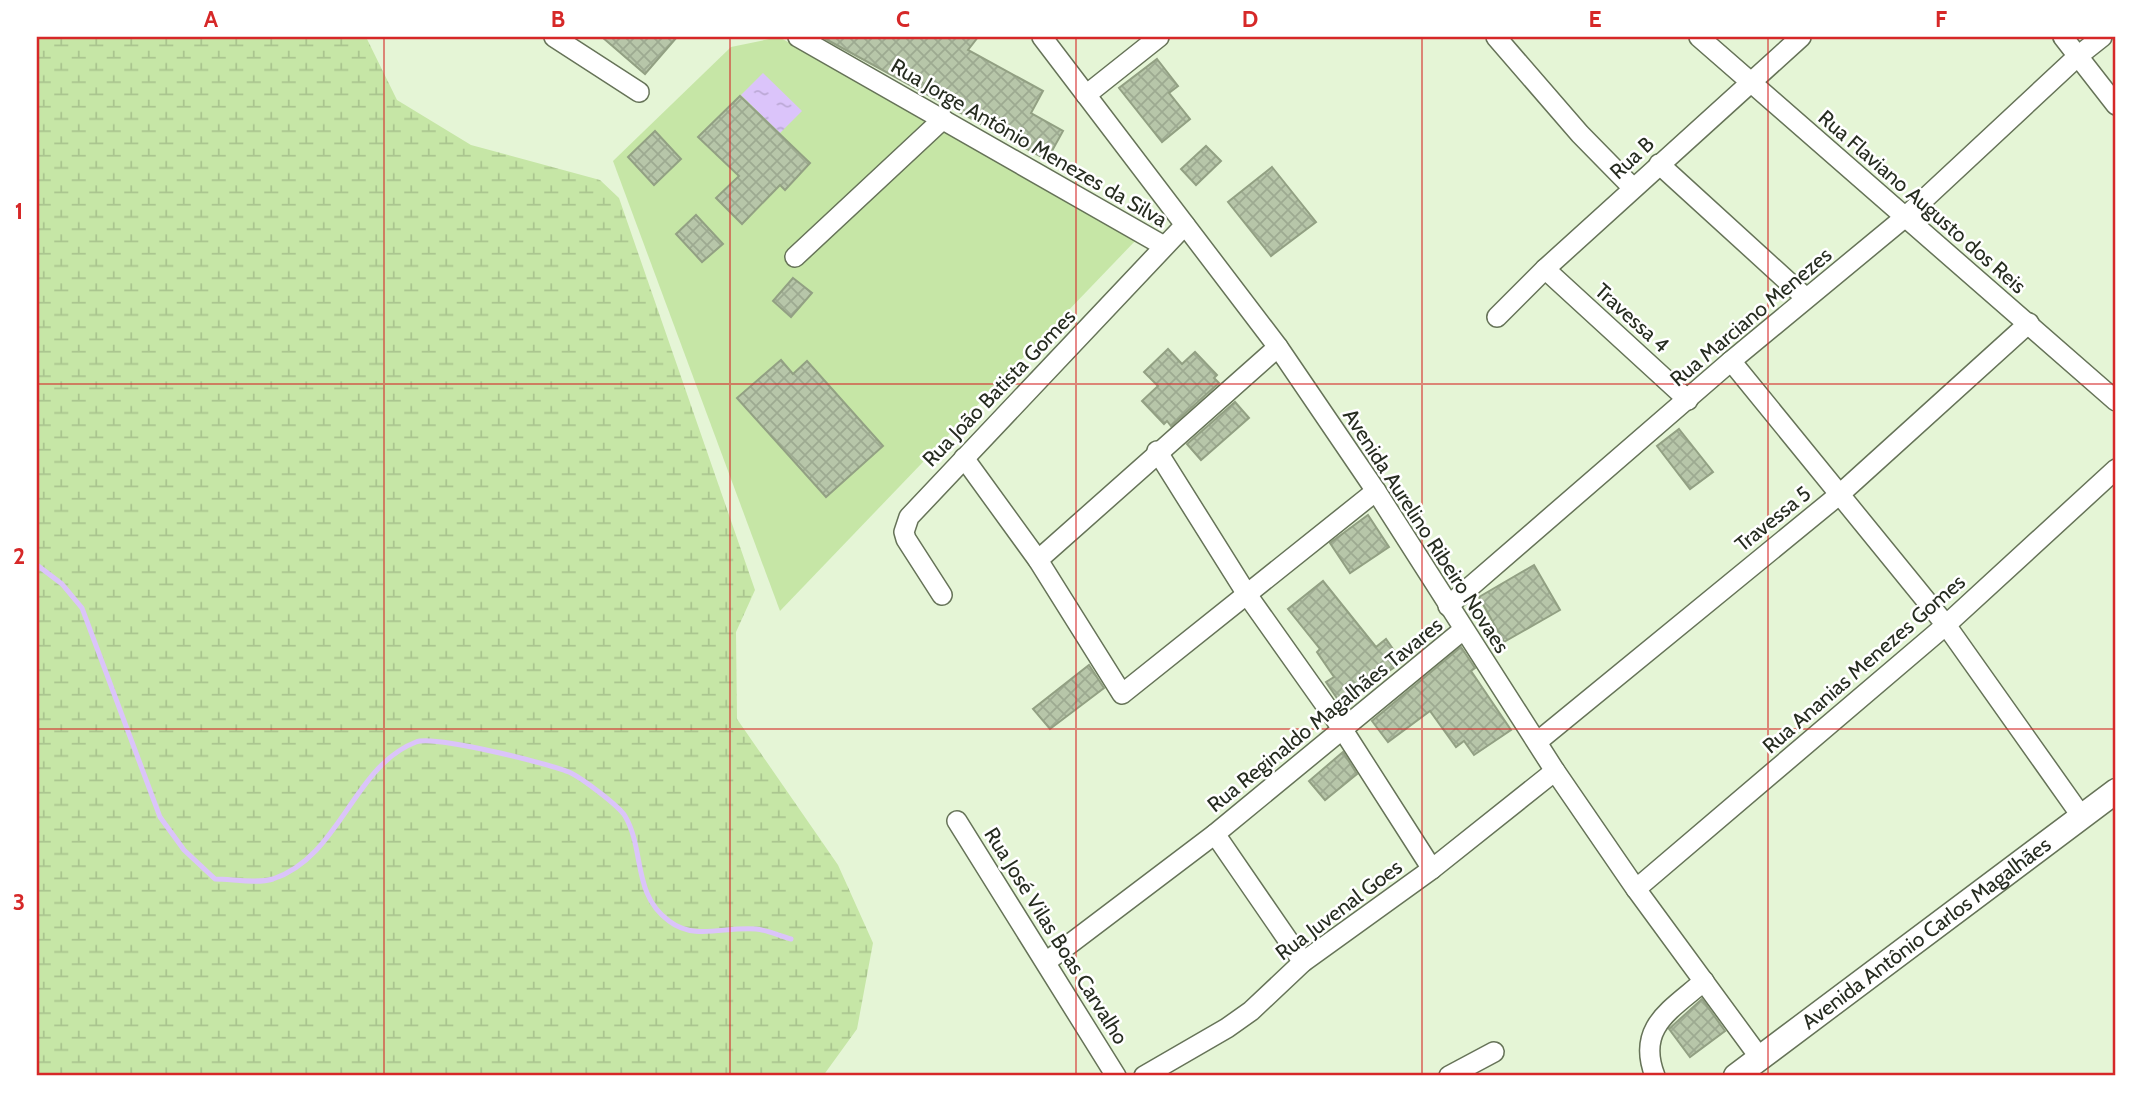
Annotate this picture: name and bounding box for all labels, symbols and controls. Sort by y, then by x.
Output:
text: A [204,5,219,33]
text: B [551,5,565,33]
text: C [896,5,910,33]
text: D [1242,5,1258,33]
text: E [1588,5,1602,33]
text: F [1935,5,1947,33]
street label: Rua Jorge Antônio Menezes da Silva [887,53,1172,232]
street label: Rua Flaviano Augusto dos Reis [1814,105,2031,299]
street label: Rua B [1605,131,1659,184]
text: 1 [15,197,23,225]
street label: Rua Marciano Menezes [1665,242,1837,391]
street label: Travessa 4 [1590,278,1674,357]
street label: Rua João Batista Gomes [917,304,1080,472]
street label: Avenida Aurelino Ribeiro Novaes [1338,404,1515,658]
street label: Travessa 5 [1730,481,1816,557]
text: 2 [13,542,25,570]
street label: Rua Ananias Menezes Gomes [1757,569,1970,758]
street label: Rua Reginaldo Magalhães Tavares [1202,612,1447,817]
street label: Rua José Vilas Boas Carvalho [979,823,1134,1049]
street label: Avenida Antônio Carlos Magalhães [1797,831,2056,1034]
street label: Rua Juvenal Goes [1271,854,1407,965]
text: 3 [13,888,25,916]

